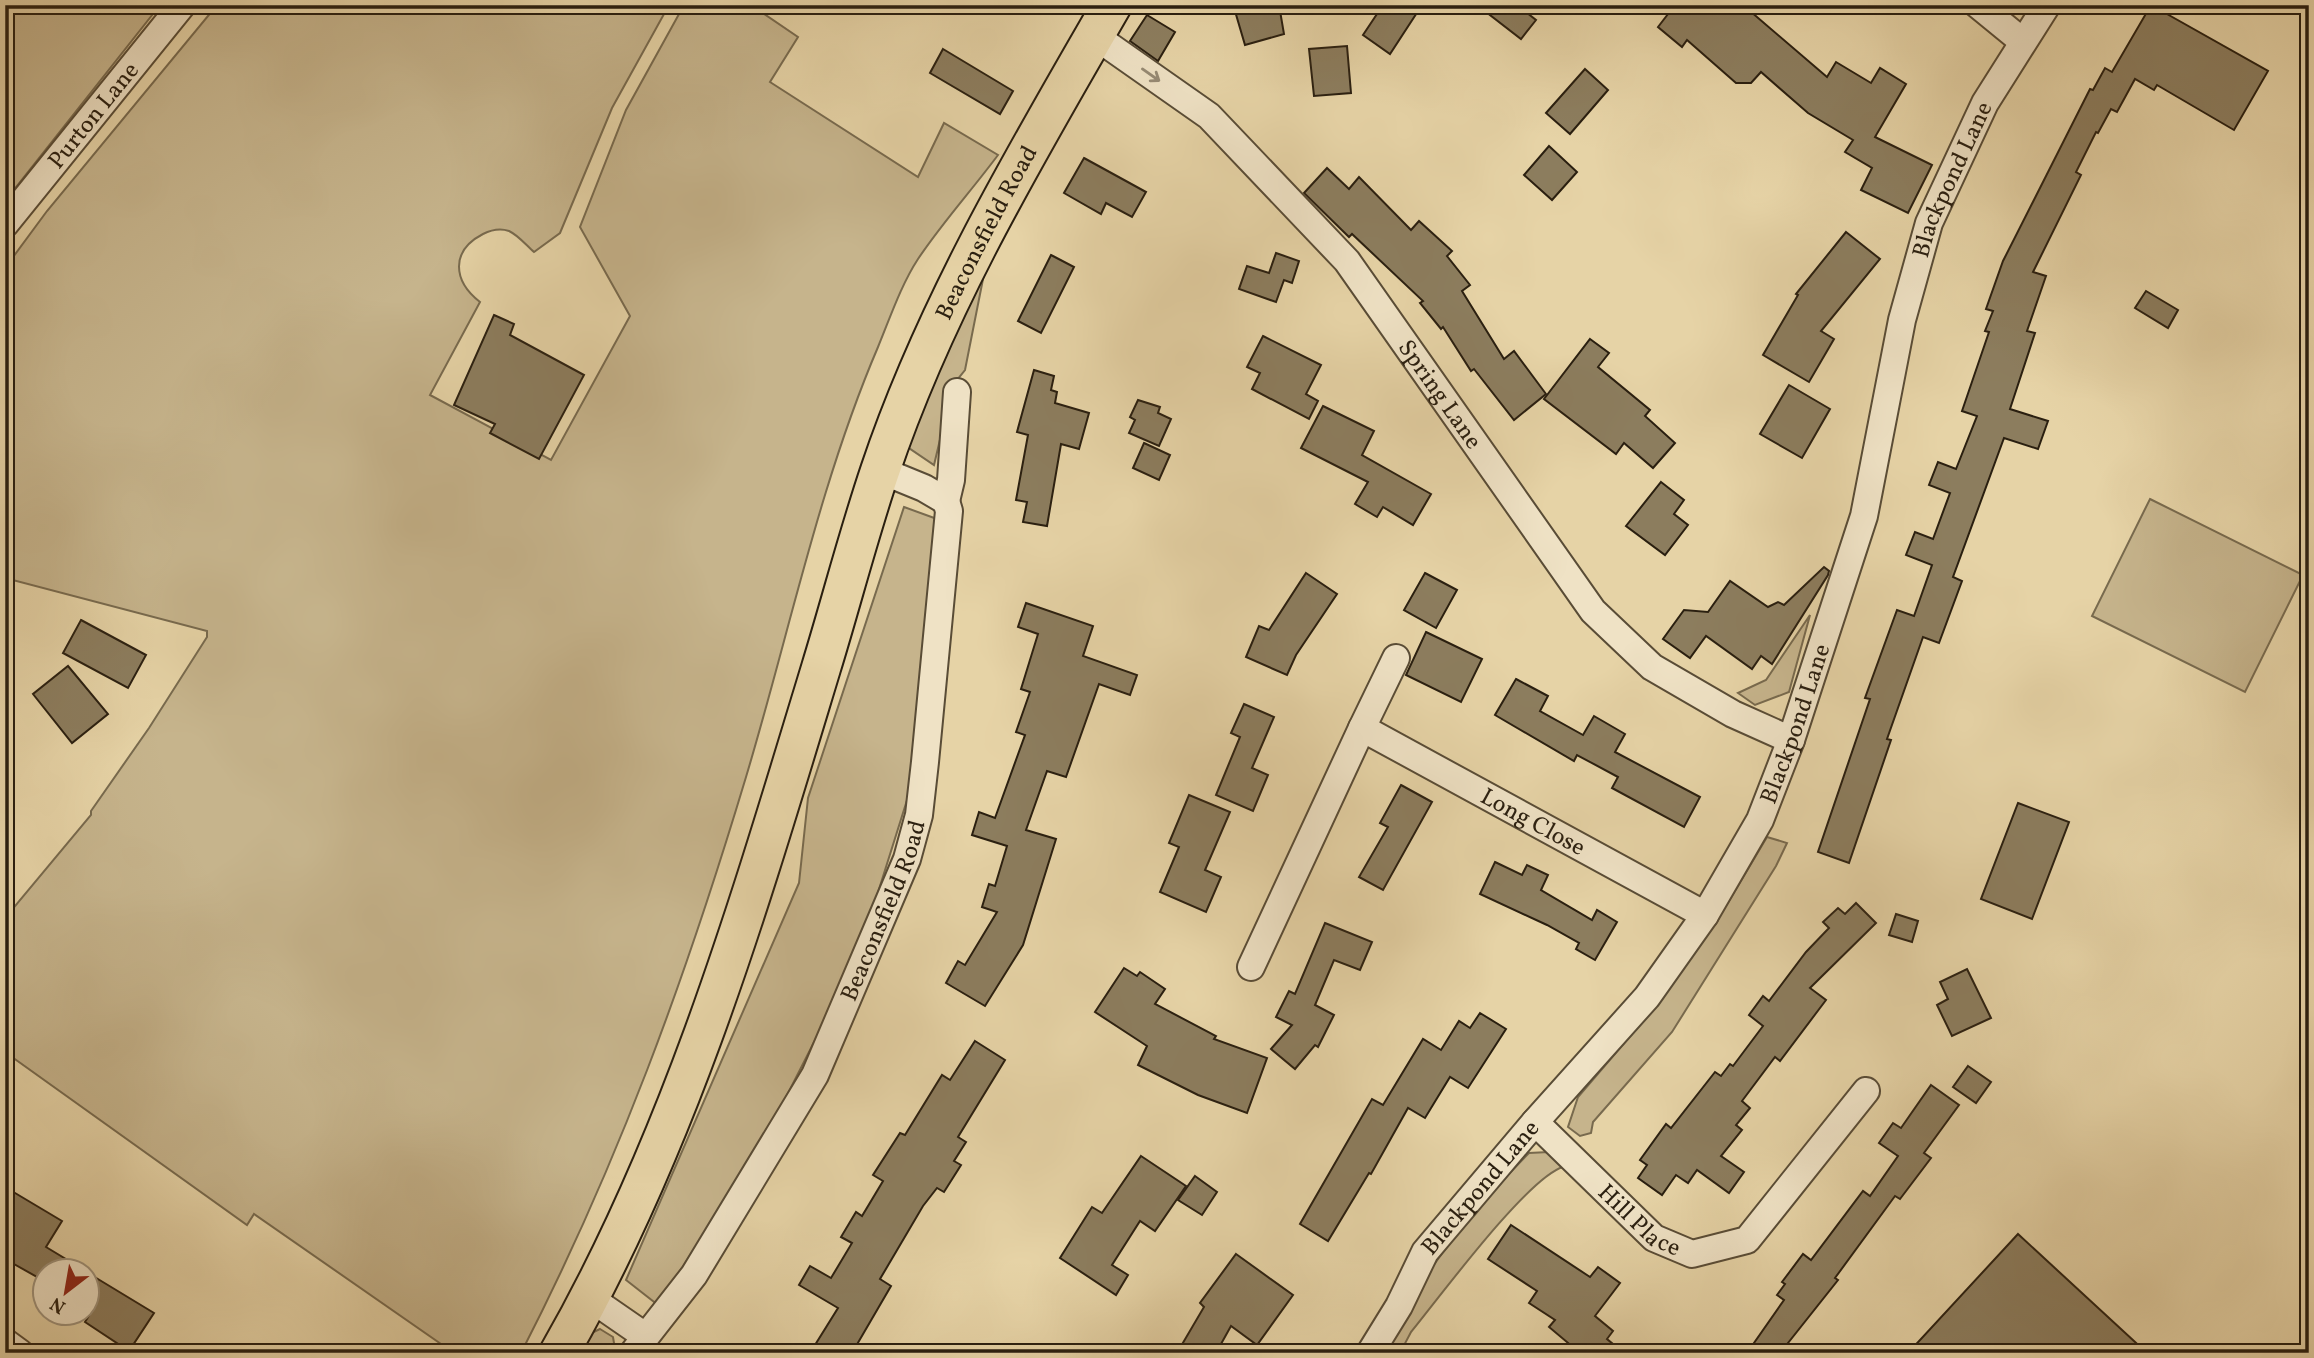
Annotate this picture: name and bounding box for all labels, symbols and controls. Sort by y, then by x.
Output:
street label: Purton Lane [41,56,148,177]
one-way arrow [1141,68,1160,82]
street label: Blackpond Lane [1905,96,2002,262]
street label: Beaconsfield Road [928,140,1047,326]
street label: Spring Lane [1388,333,1489,457]
street label: Blackpond Lane [1753,640,1840,809]
street label: Long Close [1474,781,1591,866]
street label: Beaconsfield Road [833,817,936,1007]
street label: Blackpond Lane [1414,1114,1548,1264]
street label: Hill Place [1589,1177,1685,1266]
north arrow [32,1256,102,1326]
text: N [45,1290,71,1320]

